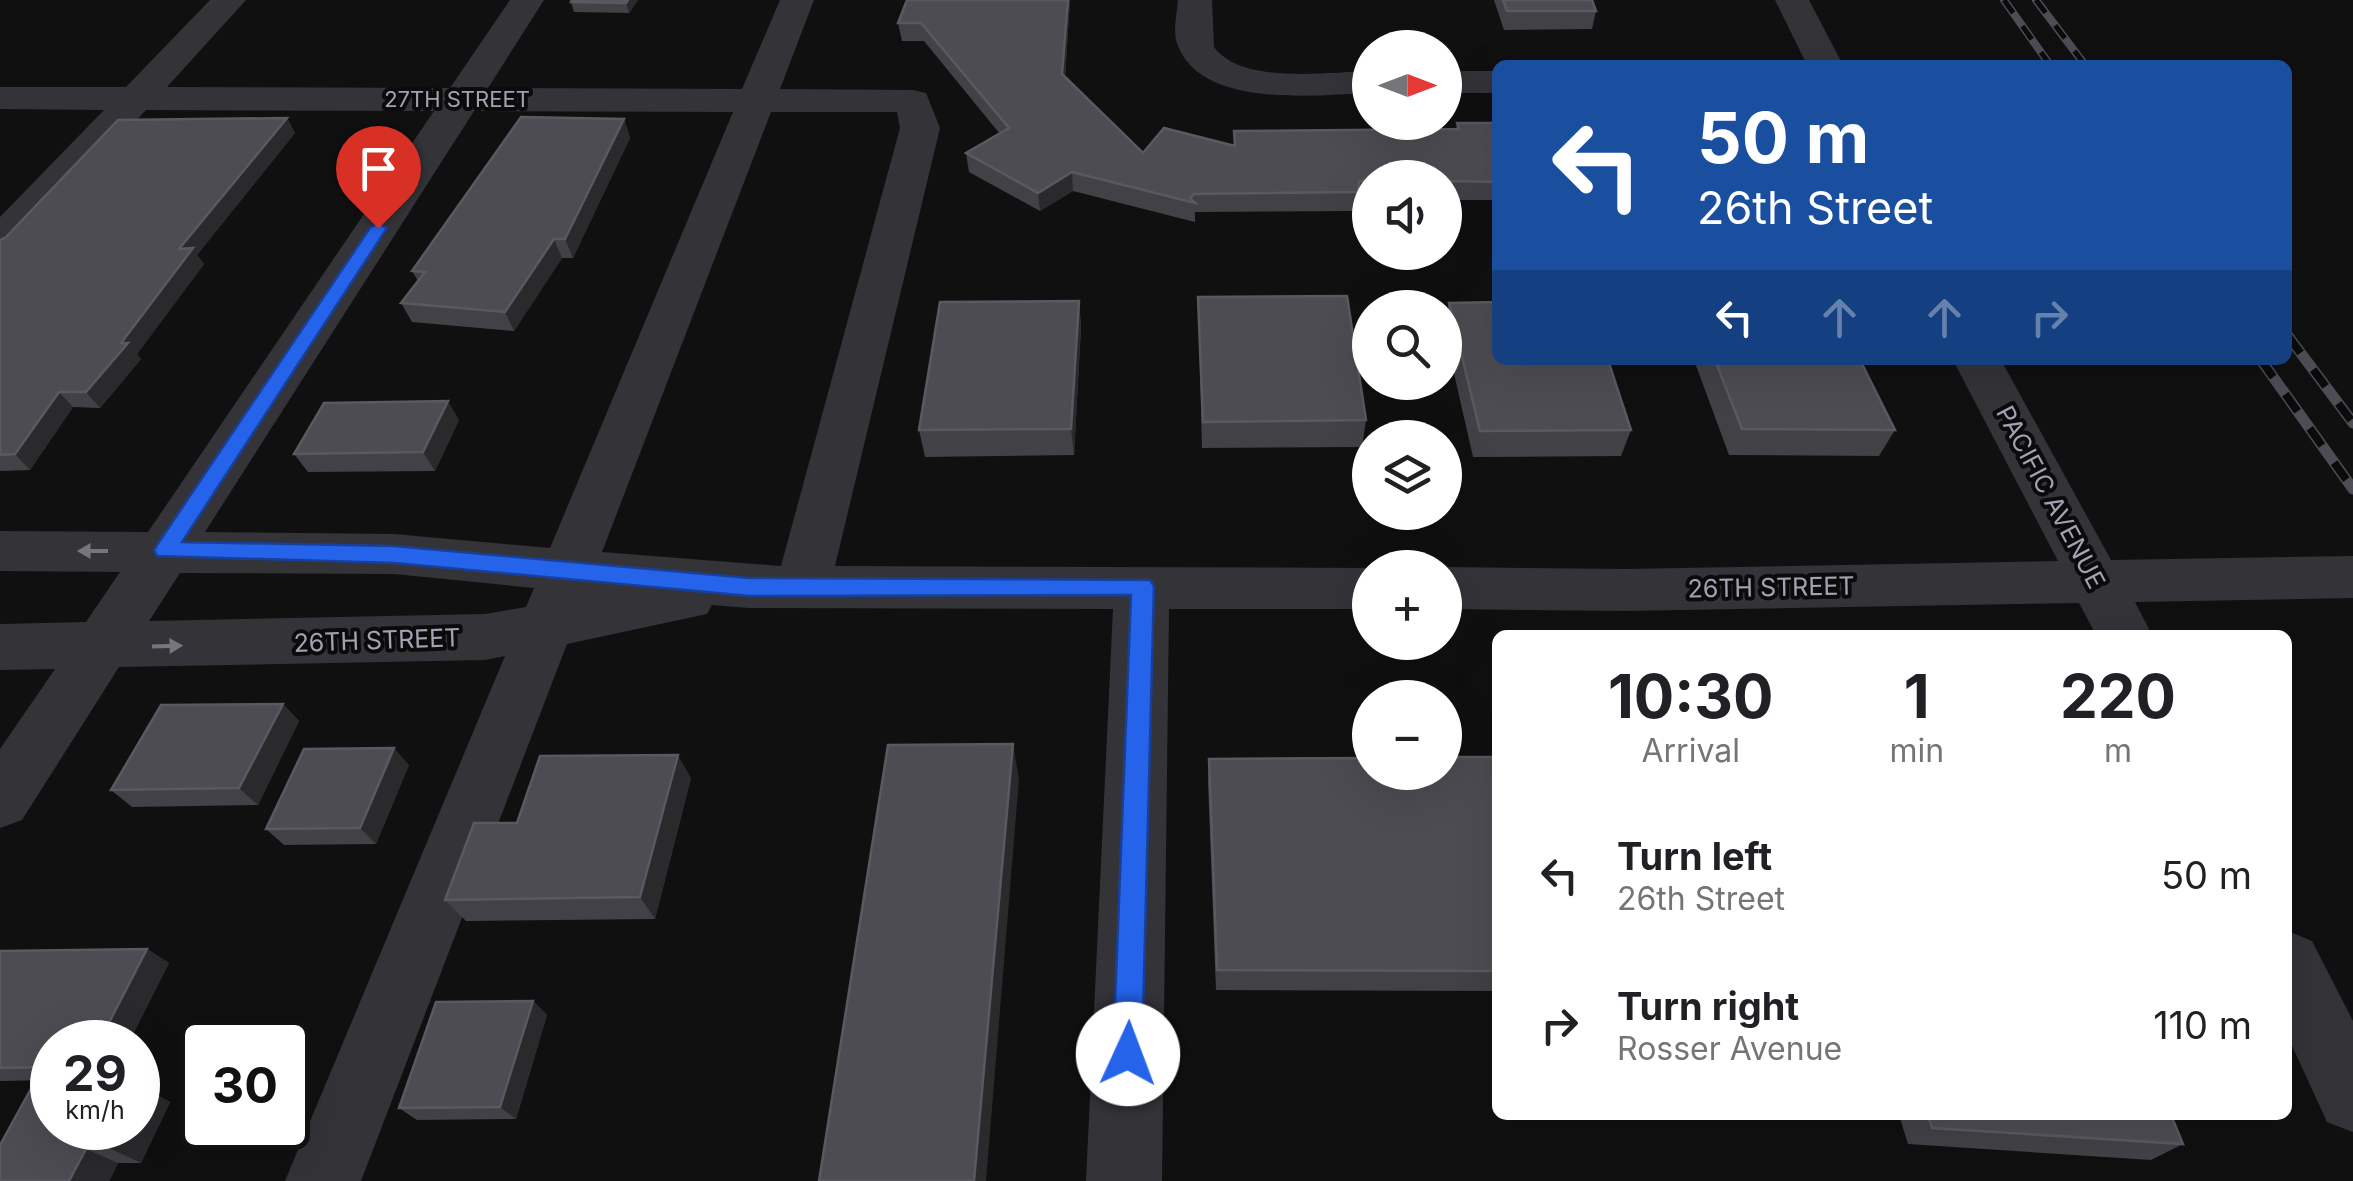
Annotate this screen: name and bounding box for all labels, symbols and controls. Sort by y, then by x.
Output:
north arrow [1352,30,1462,140]
map controls [1352,30,1462,790]
street label: 27TH STREET [384,86,530,112]
text: 50 m [1697,95,1869,180]
icon: left [1532,100,1662,230]
pin [336,126,421,229]
icon: arrive [351,141,406,196]
button: sound [1352,160,1462,270]
text: 26th Street [1697,180,1933,235]
button: search [1352,290,1462,400]
icon: left [1707,290,1762,345]
icon: ahead [1812,290,1867,345]
icon: ahead [1917,290,1972,345]
icon: right [2022,290,2077,345]
street label: PACIFIC AVENUE [1990,401,2112,593]
button: layers [1352,420,1462,530]
one-way arrow [77,543,109,559]
button: + [1352,550,1462,660]
street label: 26TH STREET [1687,571,1855,603]
street label: 26TH STREET [293,622,461,658]
one-way arrow [152,637,184,653]
text: 10:30 [1608,660,1773,732]
text: 1 [1904,660,1930,732]
text: 220 [2060,660,2176,732]
button: − [1352,680,1462,790]
text: Arrival [1641,731,1740,770]
text: min [1889,731,1944,770]
text: m [2104,731,2132,770]
text: Turn left [1617,833,1772,879]
icon: left [1532,848,1587,903]
text: 50 m [2161,852,2252,898]
text: 26th Street [1617,879,1785,918]
text: Turn right [1617,983,1799,1029]
icon: right [1532,998,1587,1053]
position arrow [1076,1002,1180,1106]
text: 110 m [2153,1002,2252,1048]
speed limit sign: 30 [180,1020,310,1150]
text: Rosser Avenue [1617,1029,1842,1068]
text: 29 [63,1043,127,1103]
text: km/h [65,1095,125,1125]

